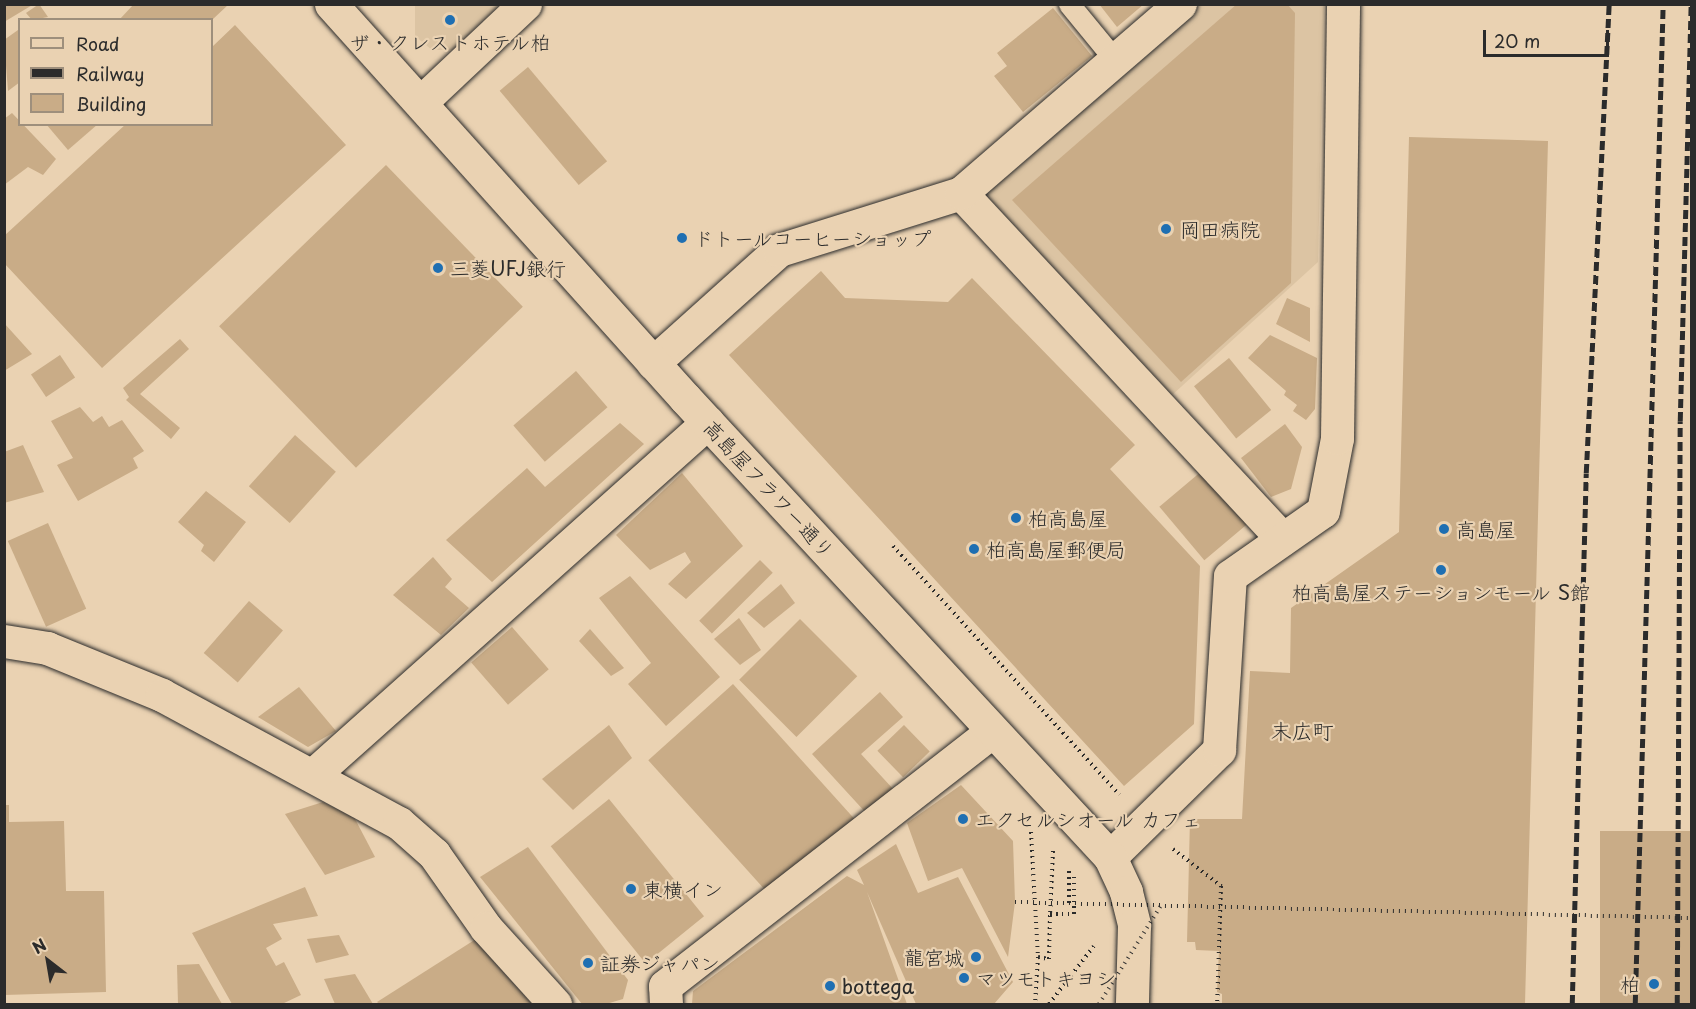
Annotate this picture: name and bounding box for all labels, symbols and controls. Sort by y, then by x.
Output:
marker: ザ・クレストホテル柏 [443,13,457,27]
legend [18,18,213,126]
scale bar [1486,18,1612,56]
text: 20 m [1494,27,1540,54]
text: Road [76,30,120,57]
place label: ザ・クレストホテル柏 [350,30,550,54]
text: Railway [76,60,144,87]
text: Building [76,90,146,117]
place label: 岡田病院 [1180,217,1260,241]
marker: 岡田病院 [1157,220,1175,238]
place label: ドトールコーヒーショップ [694,226,933,250]
marker: ドトールコーヒーショップ [675,231,689,245]
place label: 三菱UFJ銀行 [450,256,566,280]
marker: 三菱UFJ銀行 [431,261,445,275]
street label: 高島屋フラワー通り [699,415,839,563]
place label: 柏高島屋 [1028,506,1108,530]
marker: 柏高島屋 [1009,511,1023,525]
place label: 高島屋 [1456,517,1516,541]
marker: 高島屋 [1437,522,1451,536]
place label: 柏高島屋郵便局 [986,537,1126,561]
marker: 柏高島屋郵便局 [967,542,981,556]
marker: 柏高島屋ステーションモール S館 [1434,563,1448,577]
place label: 柏高島屋ステーションモール S館 [1292,580,1590,604]
district label: 末広町 [1271,717,1333,743]
place label: エクセルシオール カフェ [975,807,1201,831]
marker: エクセルシオール カフェ [956,812,970,826]
place label: 東横イン [643,877,723,901]
marker: 東横イン [624,882,638,896]
north arrow [18,931,78,991]
text: N [27,932,50,959]
place label: 龍宮城 [904,945,964,969]
marker: 龍宮城 [969,950,983,964]
place label: 証券ジャパン [600,951,720,975]
marker: 証券ジャパン [581,956,595,970]
place label: マツモトキヨシ [976,966,1116,990]
marker: マツモトキヨシ [957,971,971,985]
place label: 柏 [1620,972,1640,996]
place label: bottega [842,974,914,998]
marker: 柏 [1645,975,1663,993]
marker: bottega [823,979,837,993]

